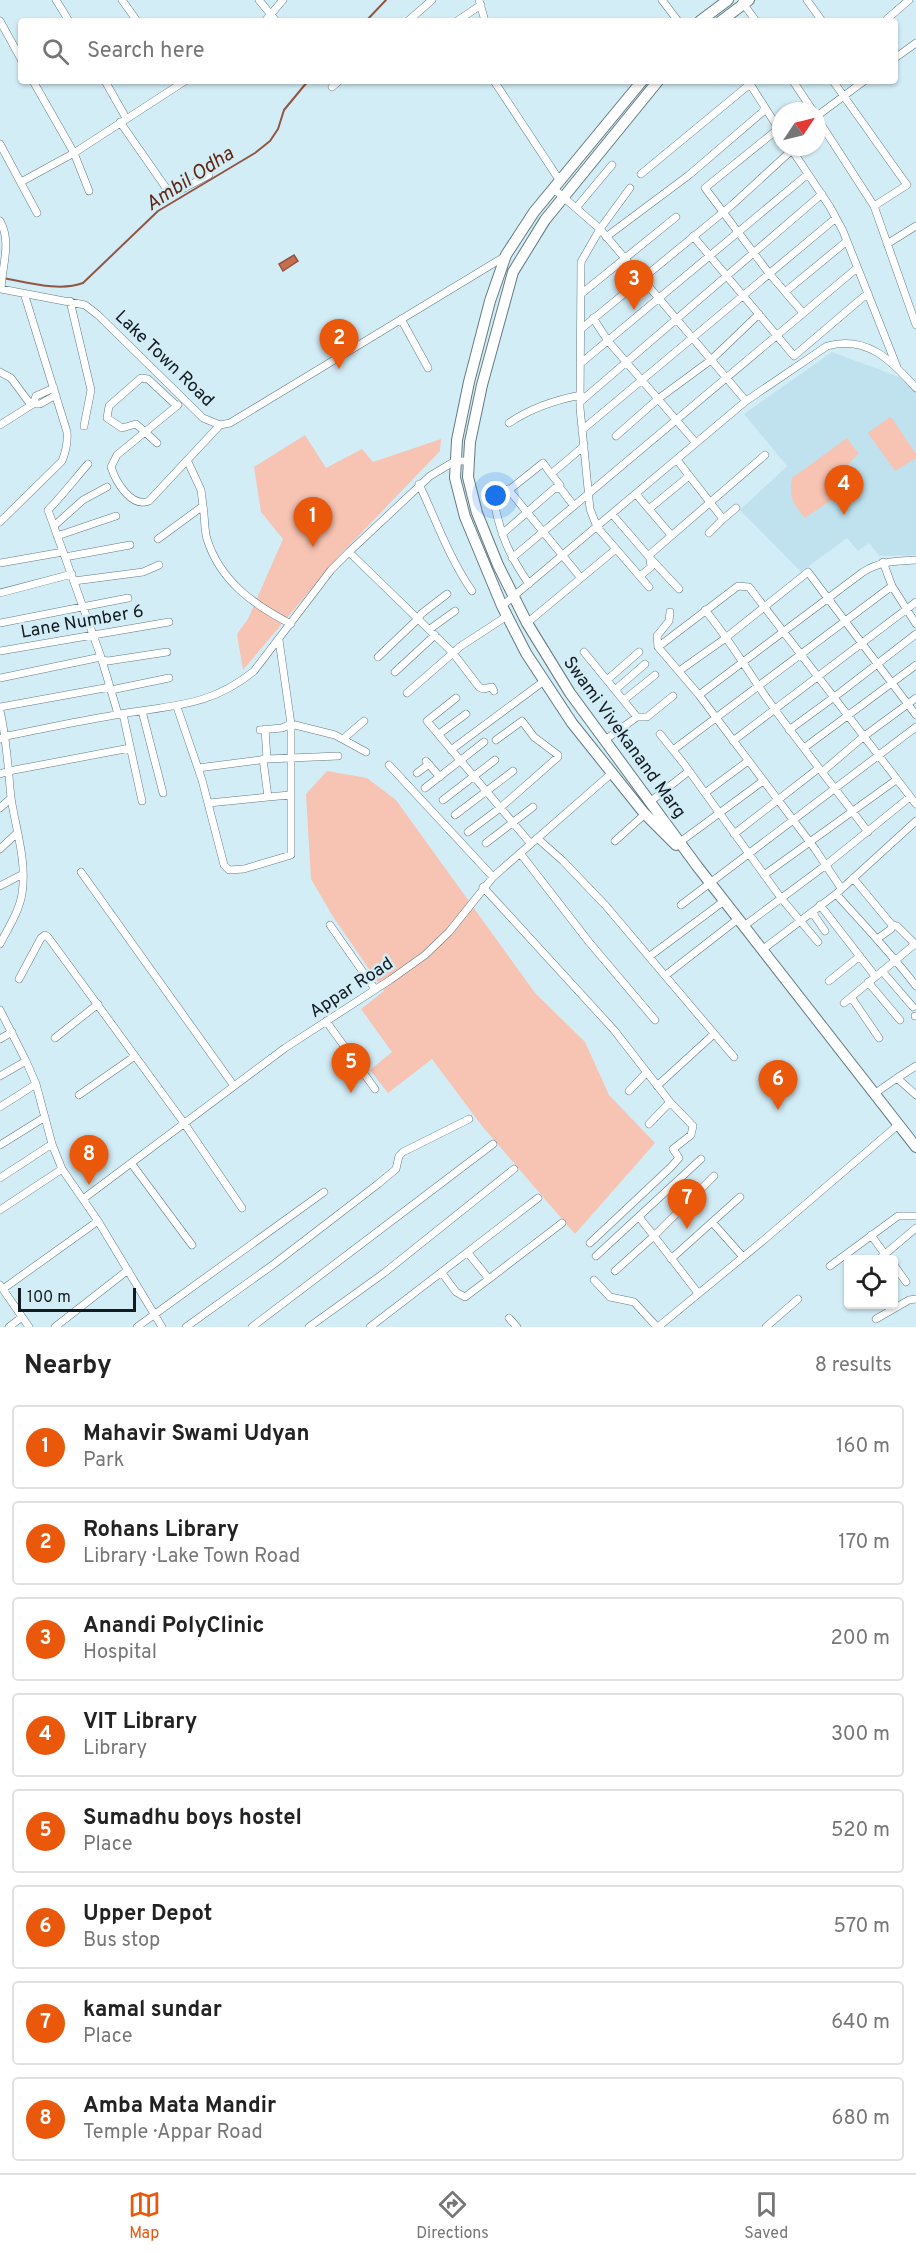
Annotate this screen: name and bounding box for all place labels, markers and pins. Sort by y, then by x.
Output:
pin: 3 [614,260,654,310]
pin: 2 [320,320,358,369]
pin: 4 [824,466,864,515]
pin: 1 [294,498,332,547]
pin: 5 [332,1044,370,1093]
pin: 6 [758,1060,798,1110]
pin: 8 [70,1136,109,1185]
pin: 7 [668,1180,706,1229]

